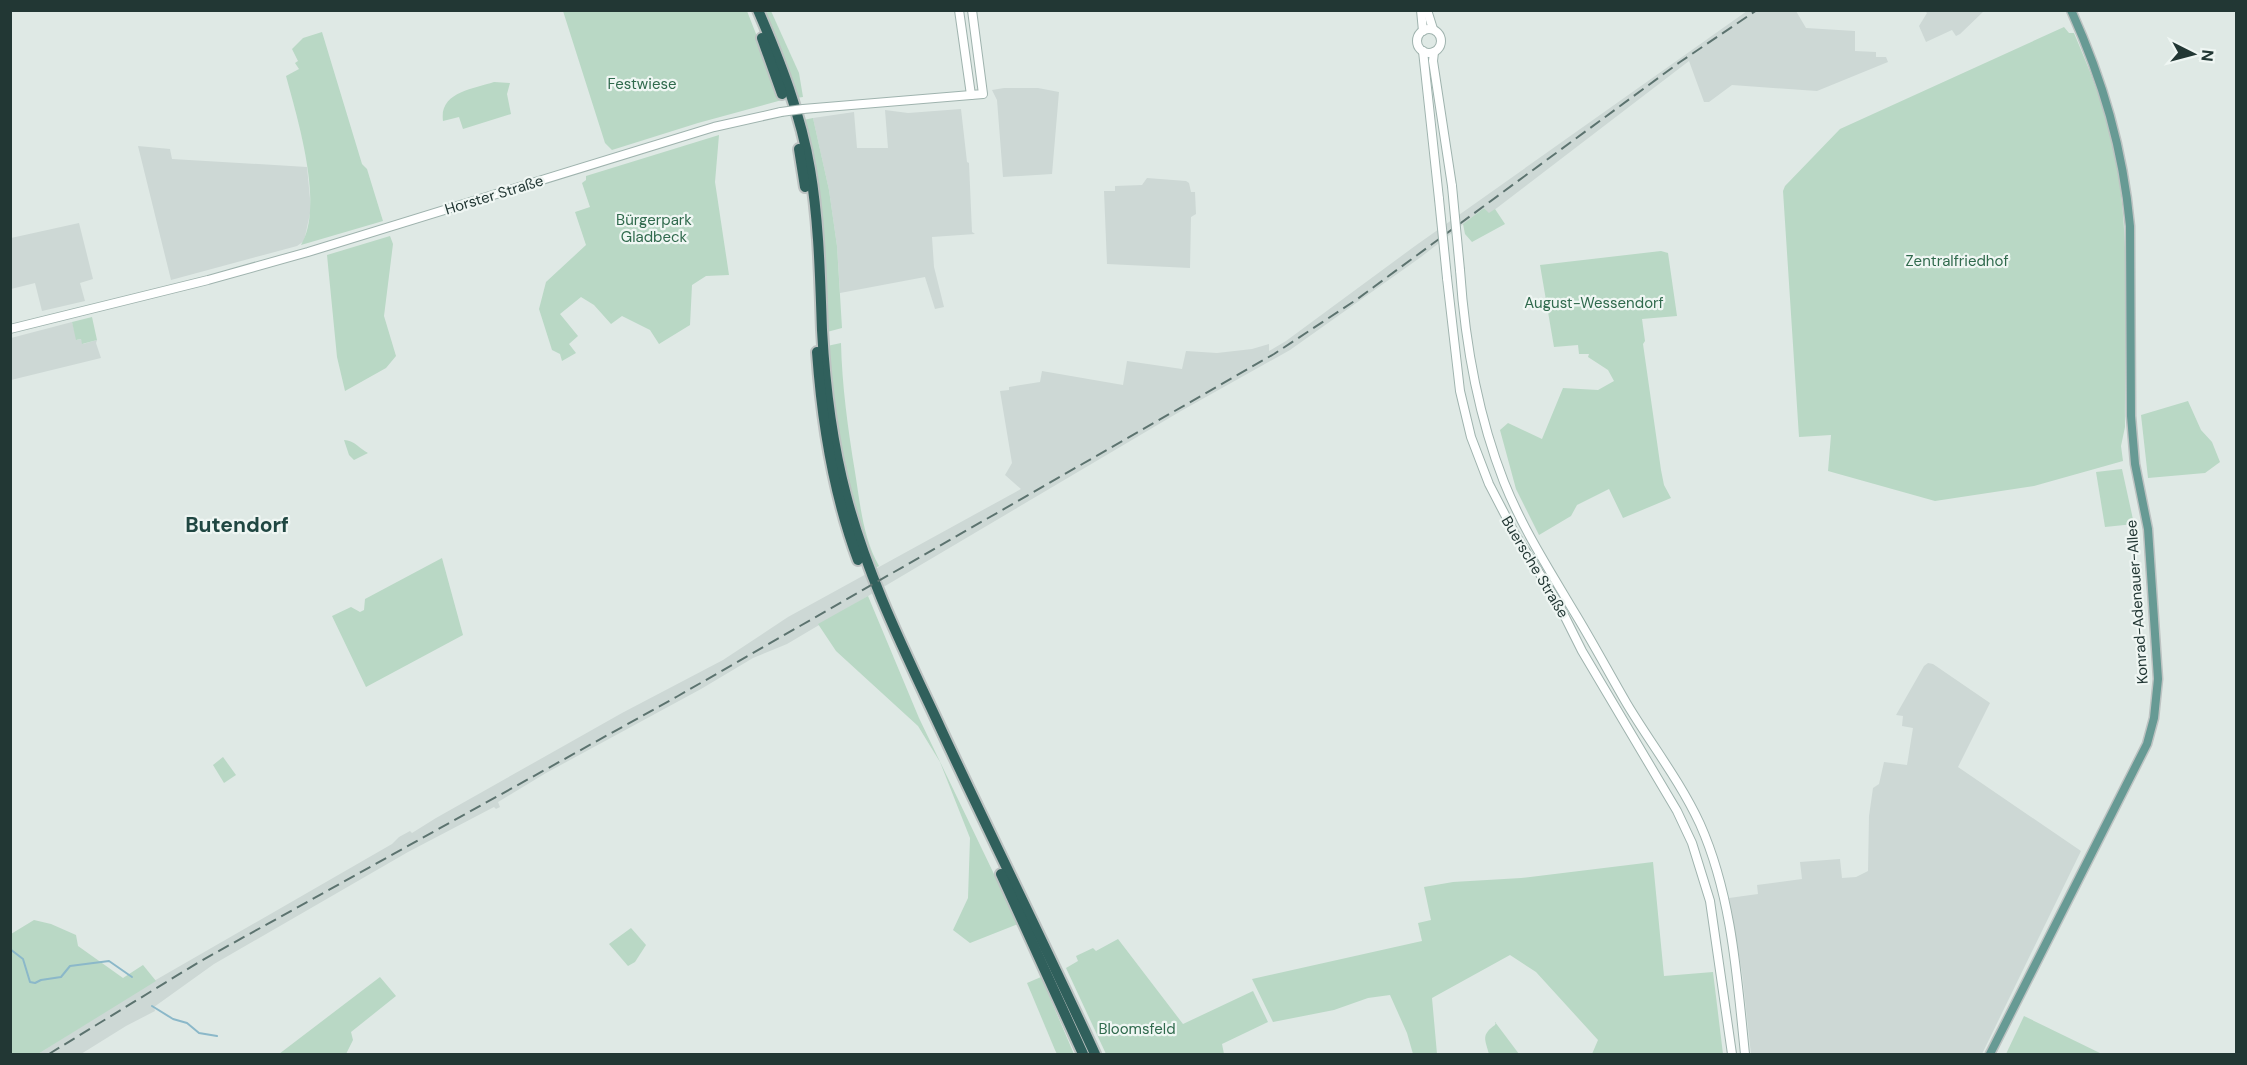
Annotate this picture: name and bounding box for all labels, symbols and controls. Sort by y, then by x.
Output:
north arrow [2163,24,2223,84]
text: N [2196,49,2218,62]
park label: Festwiese [608,74,676,94]
street label: Horster Straße [442,171,546,219]
park label: Bürgerpark Gladbeck [616,210,692,247]
park label: Zentralfriedhof [1906,251,2008,271]
park label: August-Wessendorf [1524,293,1664,313]
district label: Butendorf [185,511,289,539]
street label: Buersche Straße [1497,512,1573,622]
street label: Konrad-Adenauer-Allee [2121,519,2153,685]
park label: Bloomsfeld [1098,1019,1176,1039]

